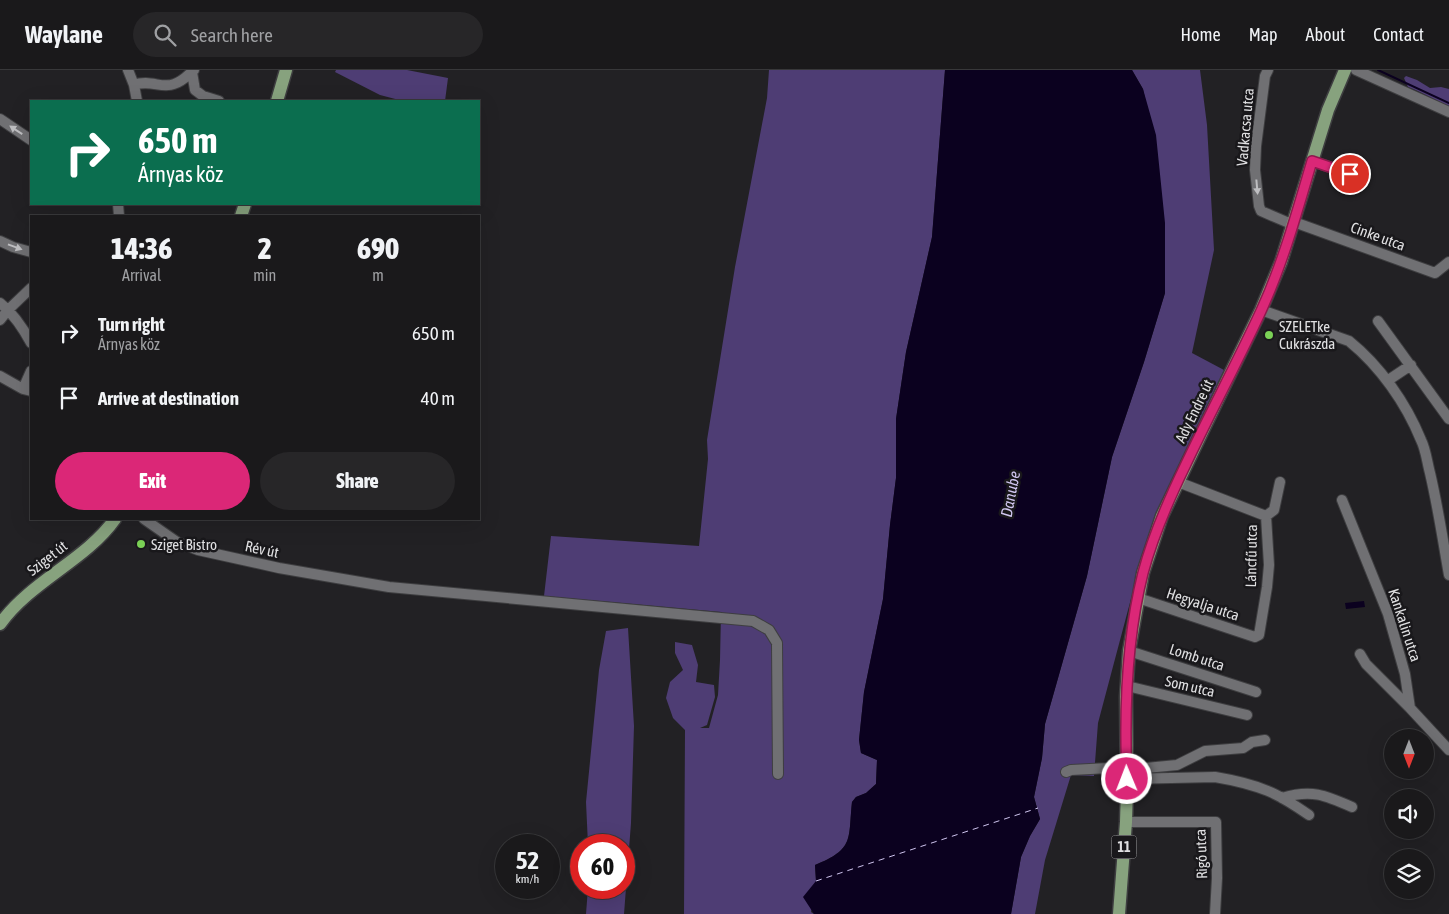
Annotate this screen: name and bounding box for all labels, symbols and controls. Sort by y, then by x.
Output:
search box [133,12,483,57]
text: Waylane [25,21,103,48]
icon: search [151,21,179,49]
text: Search here [191,24,273,46]
text: Home [1181,24,1221,45]
text: Map [1249,24,1278,45]
text: About [1306,24,1345,45]
text: Contact [1373,24,1424,45]
street label: Vadkacsa utca [1233,87,1257,167]
icon: right [55,120,120,185]
text: 650 m [138,120,217,160]
one-way arrow [9,125,22,134]
pin [1329,153,1371,195]
icon: arrive [1336,160,1364,188]
text: Árnyas köz [138,161,223,187]
one-way arrow [1253,180,1261,196]
street label: Cinke utca [1349,218,1408,254]
text: 14:36 [111,231,172,265]
text: 2 [258,231,272,265]
text: 690 [357,231,399,265]
one-way arrow [8,244,23,251]
text: Arrival [122,266,161,284]
text: min [253,266,276,284]
text: m [372,266,384,284]
text: Turn right [98,313,165,335]
place label: SZELETke Cukrászda [1279,318,1335,352]
icon: right [55,319,83,347]
text: 650 m [412,322,455,344]
marker: SZELETke Cukrászda [1263,329,1275,341]
text: Árnyas köz [98,335,160,353]
street label: Ady Endre út [1171,377,1217,445]
icon: arrive [55,384,83,412]
text: Arrive at destination [98,387,239,409]
text: 40 m [421,387,455,409]
button: Exit [55,452,250,510]
button: Share [260,452,455,510]
water label: Danube [997,469,1023,519]
street label: Láncfű utca [1242,524,1260,588]
place label: Sziget Bistro [151,536,217,553]
street label: Sziget út [24,537,70,579]
street label: Rév út [244,537,280,561]
marker: Sziget Bistro [135,538,147,550]
street label: Hegyalja utca [1165,584,1241,624]
street label: Kankalin utca [1385,586,1425,664]
street label: Lomb utca [1167,640,1227,674]
street label: Som utca [1164,672,1216,700]
north arrow [1384,729,1434,779]
map controls [1384,729,1434,899]
position arrow [1100,752,1152,804]
button: sound [1384,789,1434,839]
street label: Rigó utca [1192,829,1210,879]
speed limit sign: 60 [570,834,635,899]
road number: 11 [1112,836,1136,859]
text: 52 [516,846,539,874]
button: layers [1384,849,1434,899]
text: km/h [516,872,539,886]

